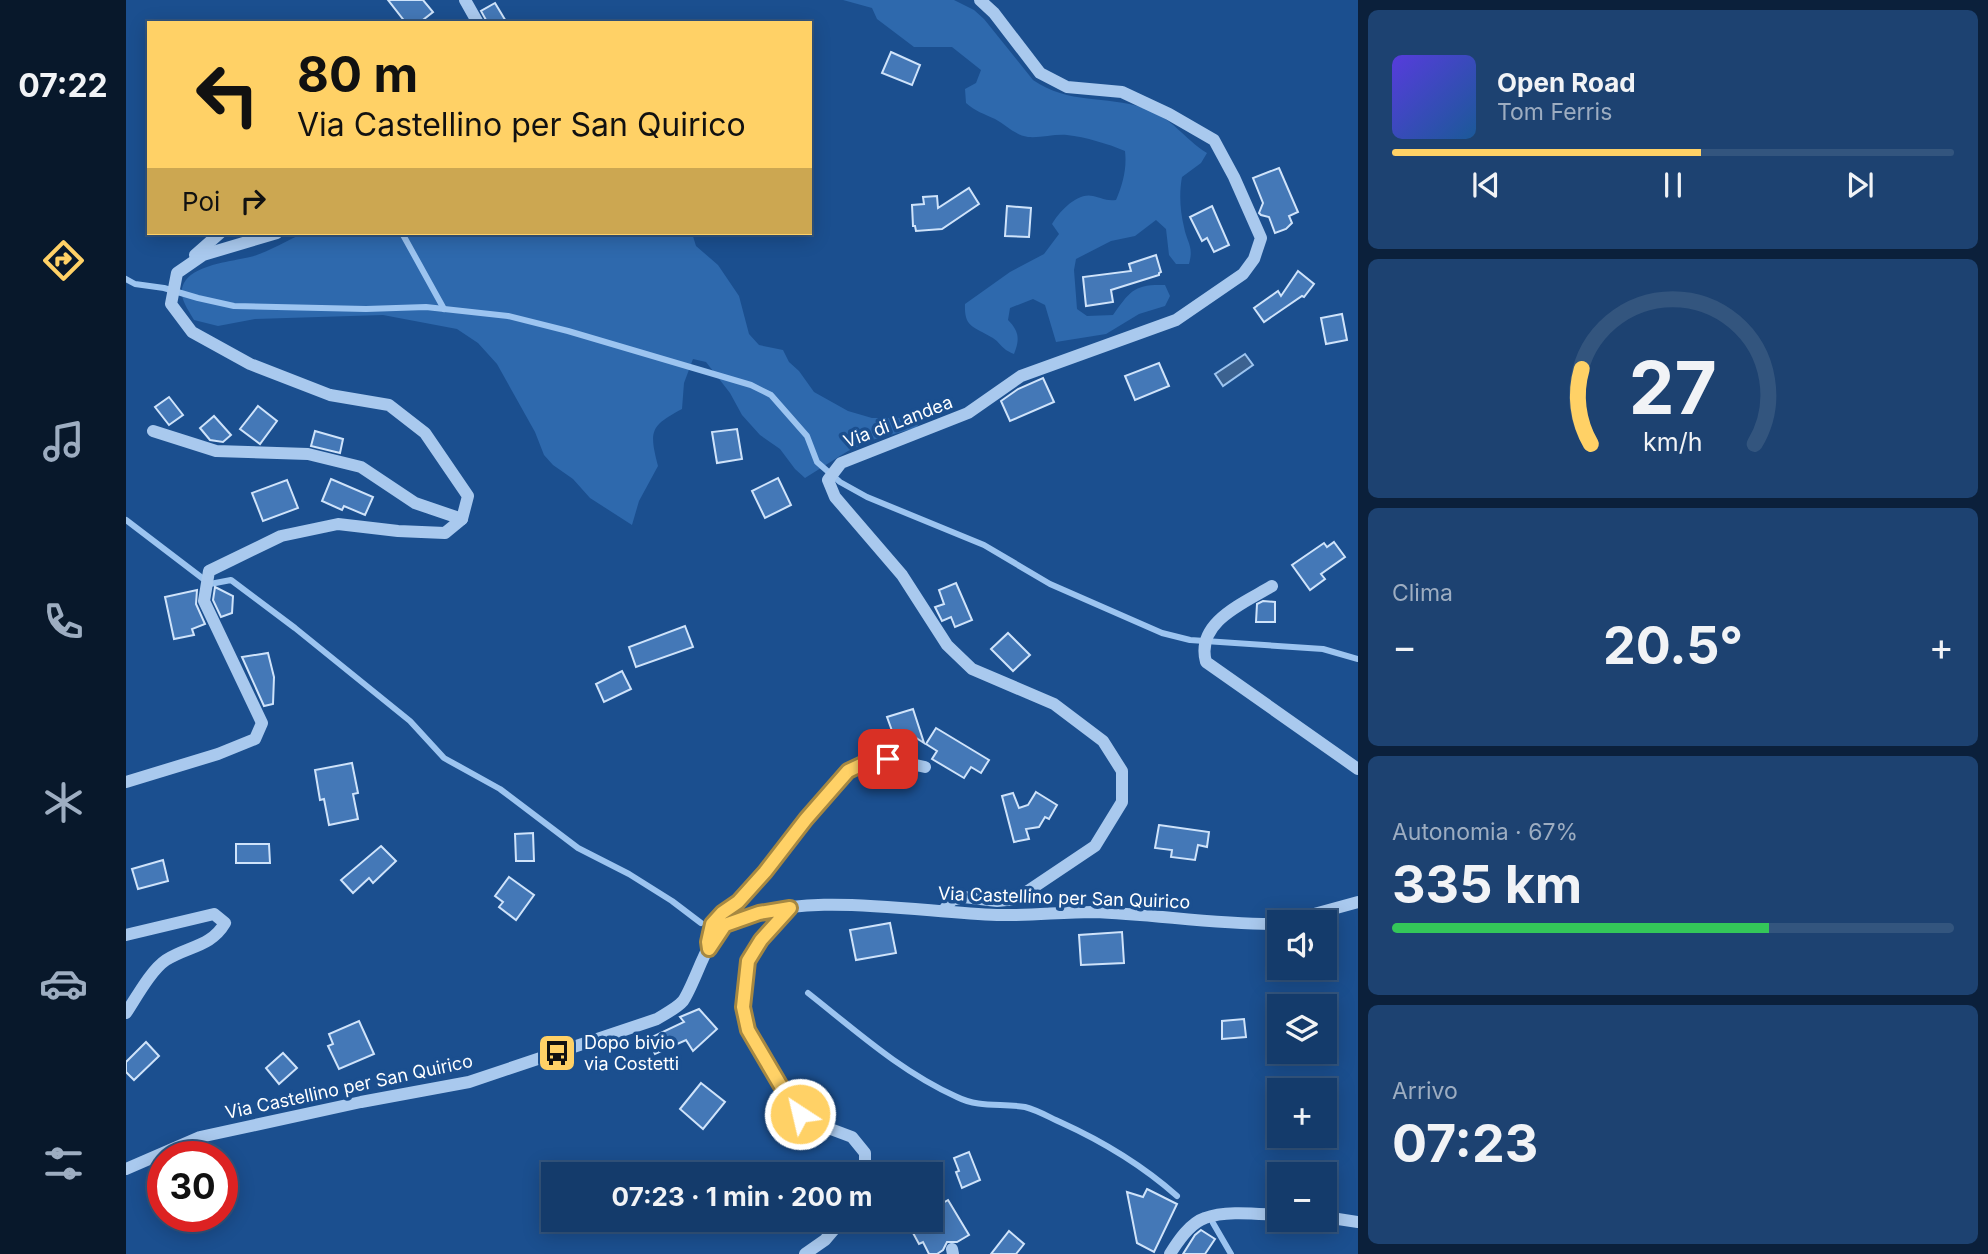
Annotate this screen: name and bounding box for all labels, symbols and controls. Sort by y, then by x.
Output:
text: 80 m [297,45,418,104]
icon: left [182,49,273,140]
text: 07:22 [18,66,108,105]
text: Open Road [1497,67,1636,98]
text: Tom Ferris [1497,98,1612,126]
text: Via Castellino per San Quirico [297,105,746,144]
icon: previous [1467,166,1505,204]
icon: pause [1654,166,1692,204]
icon: next [1841,166,1879,204]
icon: right [234,182,272,220]
text: Poi [182,186,220,217]
icon: directions [39,236,88,285]
text: 27 [1629,344,1717,433]
street label: Via di Landea [840,391,955,452]
icon: music [39,417,88,466]
text: km/h [1643,427,1703,457]
text: Clima [1392,579,1453,607]
icon: phone [39,597,88,646]
text: 20.5° [1603,614,1743,677]
text: − [1392,623,1417,669]
text: + [1929,623,1954,669]
pin [858,729,918,789]
icon: arrive [869,740,907,778]
icon: climate [39,778,88,827]
text: Autonomia · 67% [1392,818,1578,846]
text: 335 km [1392,853,1582,916]
street label: Via Castellino per San Quirico [938,883,1191,912]
map controls [1267,910,1337,1232]
button: sound [1267,910,1337,980]
icon: car [39,959,88,1008]
button: layers [1267,994,1337,1064]
bus stop icon: Dopo bivio via Costetti [536,1032,578,1074]
place label: Dopo bivio via Costetti [584,1032,679,1074]
street label: Via Castellino per San Quirico [223,1050,475,1123]
position arrow [763,1077,837,1151]
text: Arrivo [1392,1077,1458,1105]
button: + [1267,1078,1337,1148]
text: 07:23 [1392,1112,1538,1175]
icon: filters [39,1139,88,1188]
speed limit sign: 30 [147,1141,238,1232]
button: − [1267,1162,1337,1232]
text: 07:23 · 1 min · 200 m [612,1181,872,1212]

